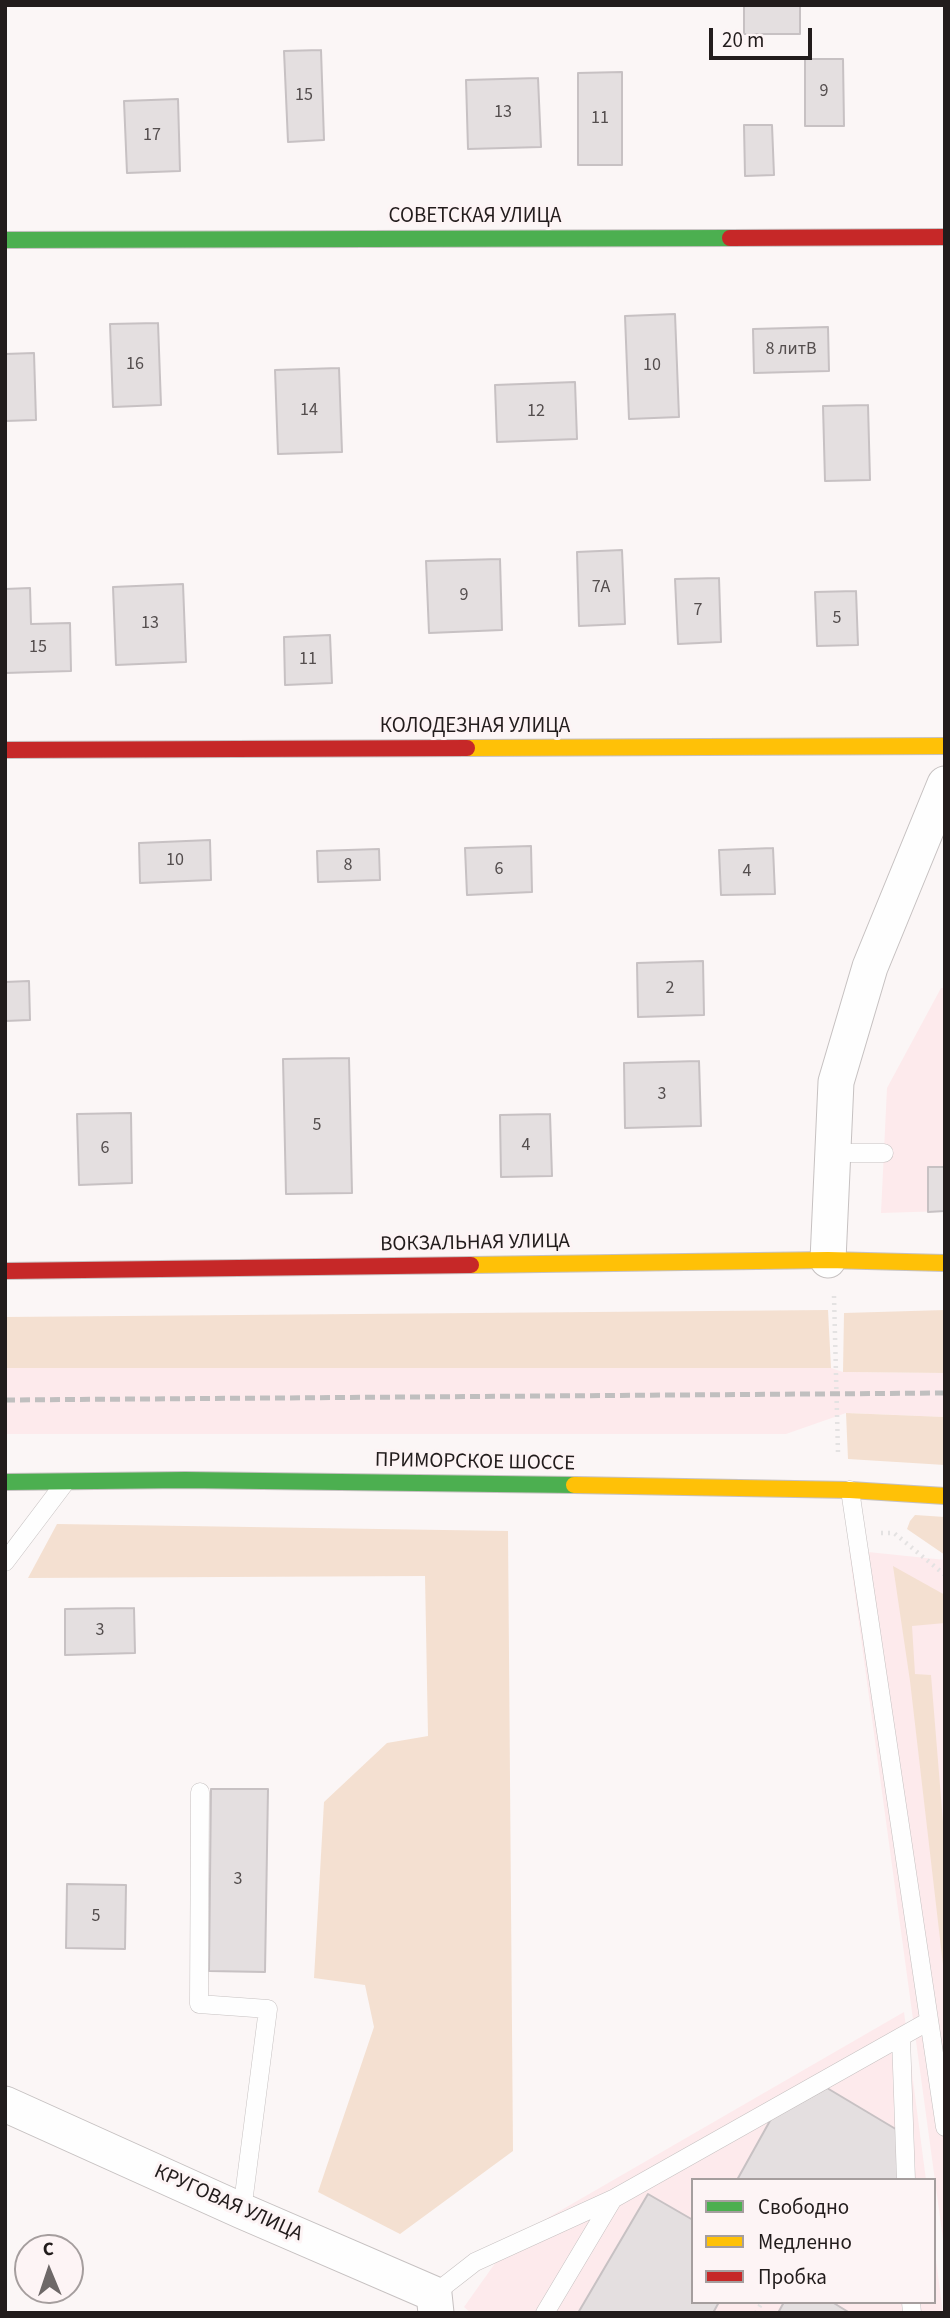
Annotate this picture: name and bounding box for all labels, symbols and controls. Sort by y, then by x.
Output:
scale bar [712,14,815,58]
text: 20 m [722,25,764,55]
house number: 9 [820,81,828,103]
house number: 15 [295,85,313,107]
house number: 13 [494,102,512,124]
house number: 11 [591,108,609,130]
house number: 17 [143,125,161,147]
street label: СОВЕТСКАЯ УЛИЦА [389,204,561,230]
house number: 8 литВ [765,339,817,361]
house number: 16 [126,354,144,376]
house number: 10 [643,355,661,377]
house number: 14 [300,400,318,422]
house number: 12 [527,401,545,423]
house number: 7А [592,577,610,599]
house number: 9 [460,585,468,607]
house number: 7 [694,600,702,622]
house number: 5 [833,608,841,630]
house number: 13 [141,613,159,635]
house number: 15 [29,637,47,659]
house number: 11 [299,649,317,671]
street label: КОЛОДЕЗНАЯ УЛИЦА [380,714,570,740]
house number: 10 [166,850,184,872]
house number: 8 [344,855,352,877]
house number: 6 [495,859,503,881]
house number: 4 [743,861,751,883]
house number: 2 [666,978,674,1000]
house number: 3 [658,1084,666,1106]
house number: 5 [313,1115,321,1137]
house number: 4 [522,1135,530,1157]
house number: 6 [101,1138,109,1160]
street label: ВОКЗАЛЬНАЯ УЛИЦА [380,1230,570,1258]
street label: ПРИМОРСКОЕ ШОССЕ [375,1449,575,1477]
house number: 3 [96,1620,104,1642]
house number: 3 [234,1869,242,1891]
house number: 5 [92,1906,100,1928]
street label: КРУГОВАЯ УЛИЦА [150,2160,306,2248]
legend [691,2178,936,2304]
text: Свободно [758,2192,849,2222]
text: Медленно [758,2227,852,2257]
north arrow [14,2234,84,2304]
text: С [42,2236,54,2263]
text: Пробка [758,2262,827,2292]

